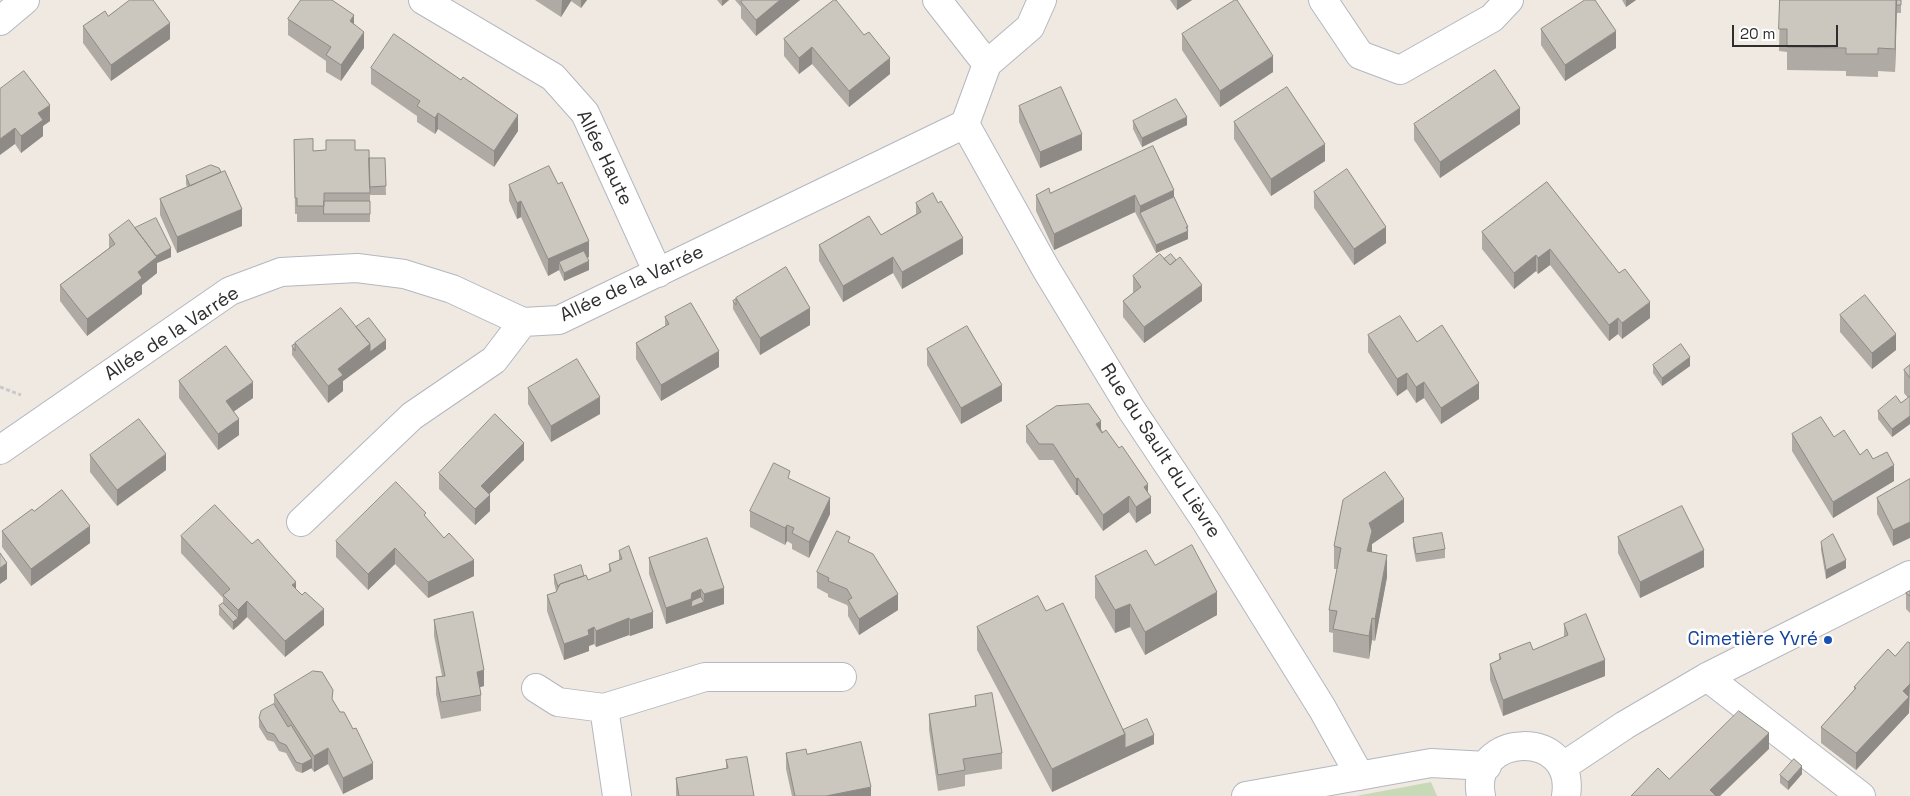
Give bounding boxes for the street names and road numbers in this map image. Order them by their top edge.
street label: Allée Haute [571,107,637,209]
street label: Allée de la Varrée [557,241,707,327]
street label: Allée de la Varrée [100,282,244,386]
street label: Rue du Sault du Lièvre [1095,359,1225,543]

